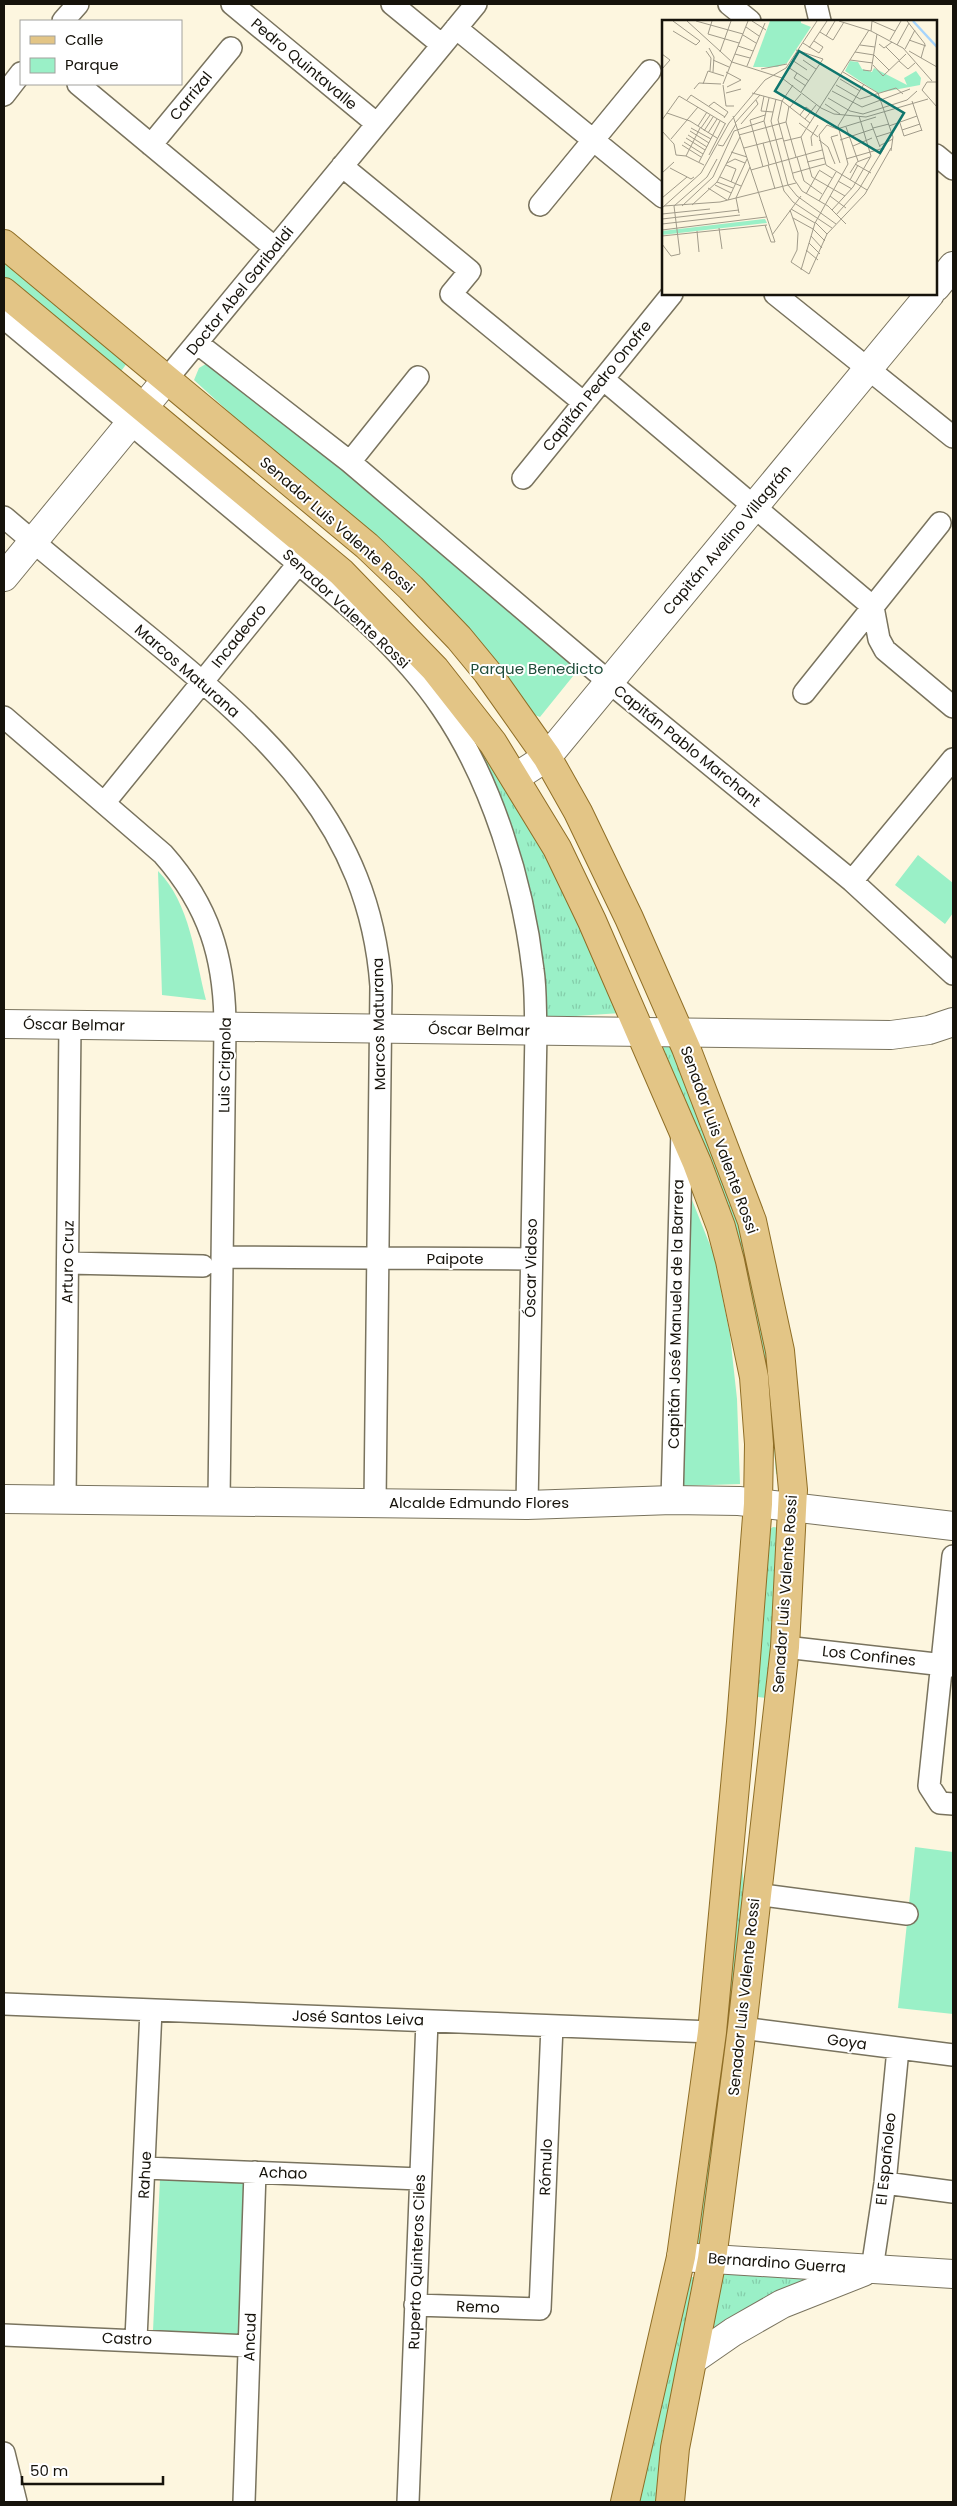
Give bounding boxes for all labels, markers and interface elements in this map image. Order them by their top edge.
street label: Pedro Quintavalle [247,13,362,114]
legend [20,20,182,85]
inset map [662,20,937,295]
text: Calle [65,29,103,50]
text: Parque [65,54,118,75]
street label: Carrizal [164,67,217,125]
street label: Doctor Abel Garibaldi [181,222,298,360]
street label: Capitán Pedro Onofre [537,316,656,456]
street label: Senador Luis Valente Rossi [256,452,419,598]
street label: Capitán Avelino Villagrán [658,460,796,619]
street label: Senador Valente Rossi [278,544,415,673]
street label: Incadeoro [206,599,271,672]
street label: Marcos Maturana [130,619,244,722]
park label: Parque Benedicto [471,658,603,679]
street label: Capitán Pablo Marchant [609,680,765,812]
street label: Marcos Maturana [367,957,390,1091]
street label: Óscar Belmar [23,1013,126,1036]
street label: Luis Crignola [213,1017,236,1113]
street label: Óscar Belmar [428,1018,531,1041]
street label: Senador Luis Valente Rossi [676,1043,763,1237]
street label: Capitán José Manuela de la Barrera [663,1179,688,1449]
street label: Óscar Vidoso [519,1218,542,1318]
street label: Arturo Cruz [56,1220,79,1304]
street label: Paipote [426,1248,484,1269]
street label: Alcalde Edmundo Flores [389,1492,569,1513]
street label: Senador Luis Valente Rossi [767,1494,802,1694]
street label: Los Confines [821,1640,917,1671]
street label: Senador Luis Valente Rossi [723,1897,764,2097]
street label: José Santos Leiva [292,2005,424,2030]
street label: Goya [826,2028,868,2055]
street label: El Españoleo [870,2112,901,2206]
street label: Rómulo [534,2138,557,2196]
street label: Rahue [133,2151,156,2199]
street label: Achao [258,2161,308,2184]
street label: Ruperto Quinteros Ciles [403,2174,430,2350]
street label: Bernardino Guerra [707,2247,847,2278]
street label: Remo [456,2295,500,2318]
street label: Ancud [238,2312,261,2362]
street label: Castro [102,2327,152,2350]
scale bar [22,2454,164,2486]
text: 50 m [30,2460,68,2481]

